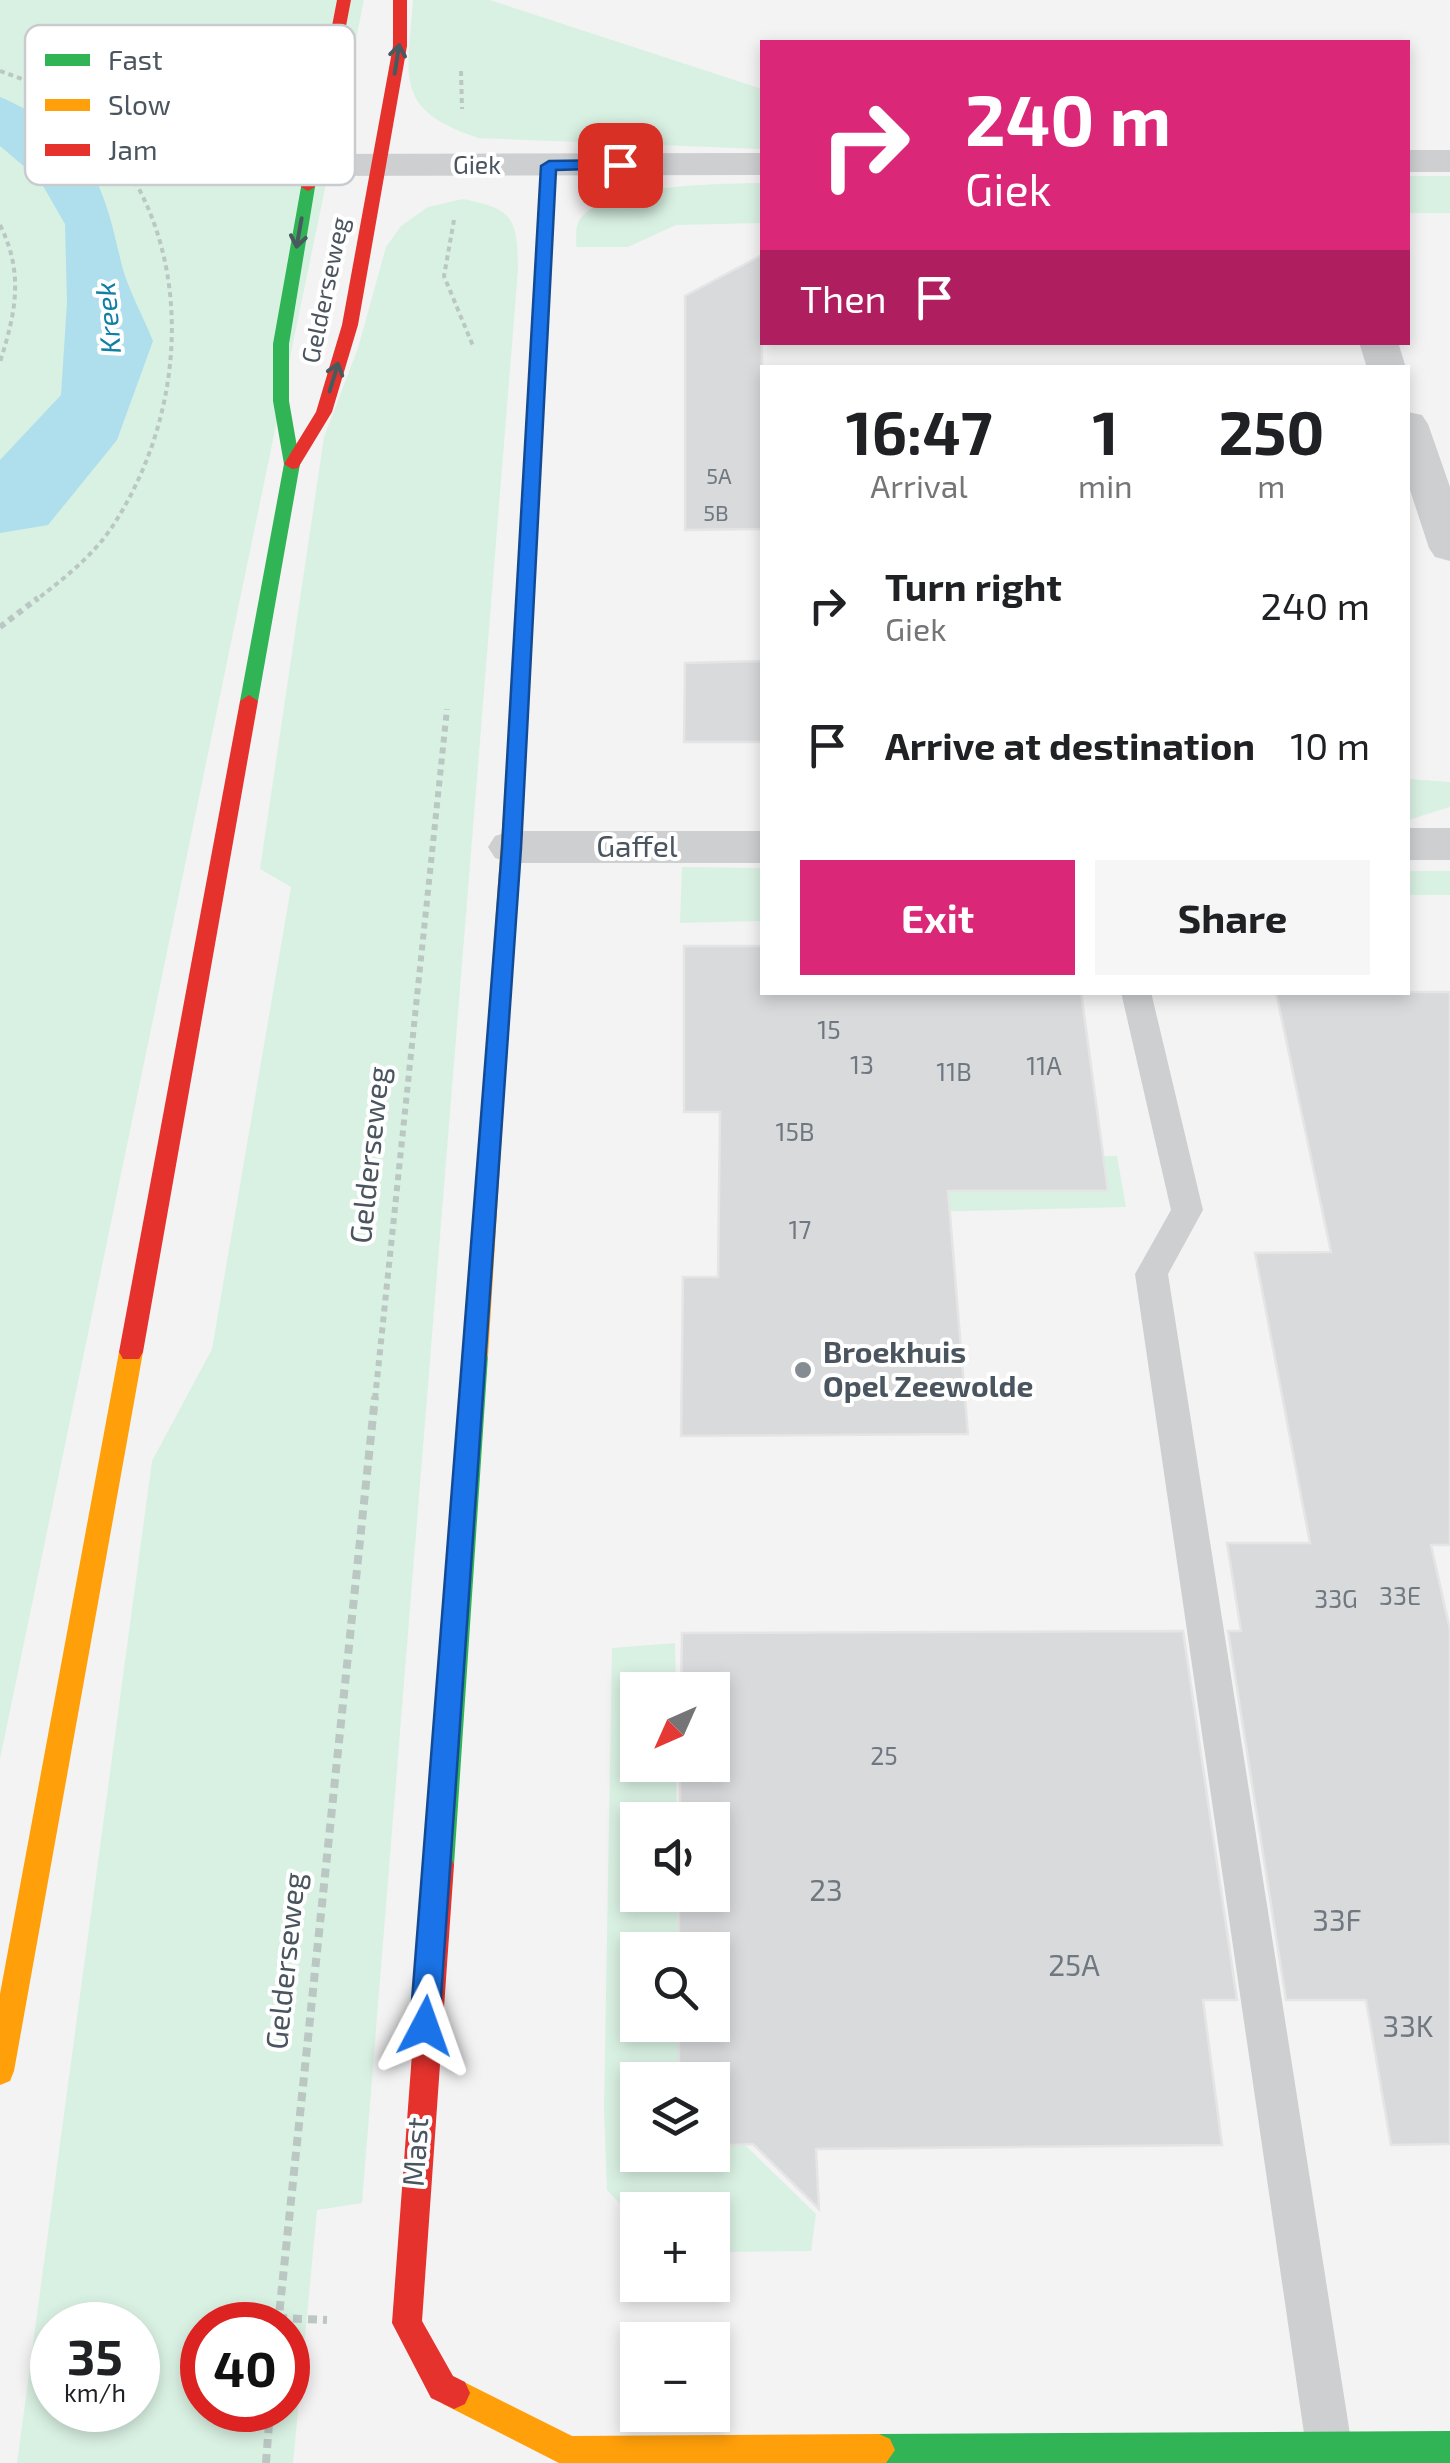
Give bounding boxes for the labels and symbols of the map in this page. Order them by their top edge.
legend [25,25,355,185]
text: Fast [108,42,163,76]
one-way arrow [389,43,407,75]
text: Slow [108,87,171,121]
pin [578,123,663,208]
text: Jam [108,132,157,166]
street label: Giek [453,149,501,179]
street label: Gelderseweg [294,214,354,365]
one-way arrow [289,216,308,249]
water label: Kreek [87,281,127,356]
one-way arrow [326,362,344,393]
house number: 5A [706,462,732,488]
house number: 5B [703,499,729,525]
street label: Gaffel [596,827,678,863]
house number: 15 [817,1014,841,1044]
house number: 13 [850,1049,874,1079]
house number: 11A [1026,1050,1062,1080]
house number: 11B [936,1056,972,1086]
street label: Gelderseweg [341,1064,395,1245]
house number: 15B [776,1116,814,1146]
house number: 17 [789,1214,812,1244]
place label: Broekhuis Opel Zeewolde [823,1333,1033,1403]
marker: Broekhuis Opel Zeewolde [792,1359,814,1381]
house number: 33E [1379,1580,1421,1610]
house number: 33G [1314,1583,1358,1613]
north arrow [620,1672,730,1782]
house number: 25 [870,1740,898,1770]
street label: Gelderseweg [257,1870,311,2051]
house number: 23 [809,1871,843,1907]
house number: 33F [1312,1901,1362,1937]
house number: 25A [1048,1946,1100,1982]
position arrow [373,1974,477,2078]
house number: 33K [1382,2007,1434,2043]
street label: Mast [394,2116,434,2188]
speed limit sign: 40 [180,2302,310,2432]

